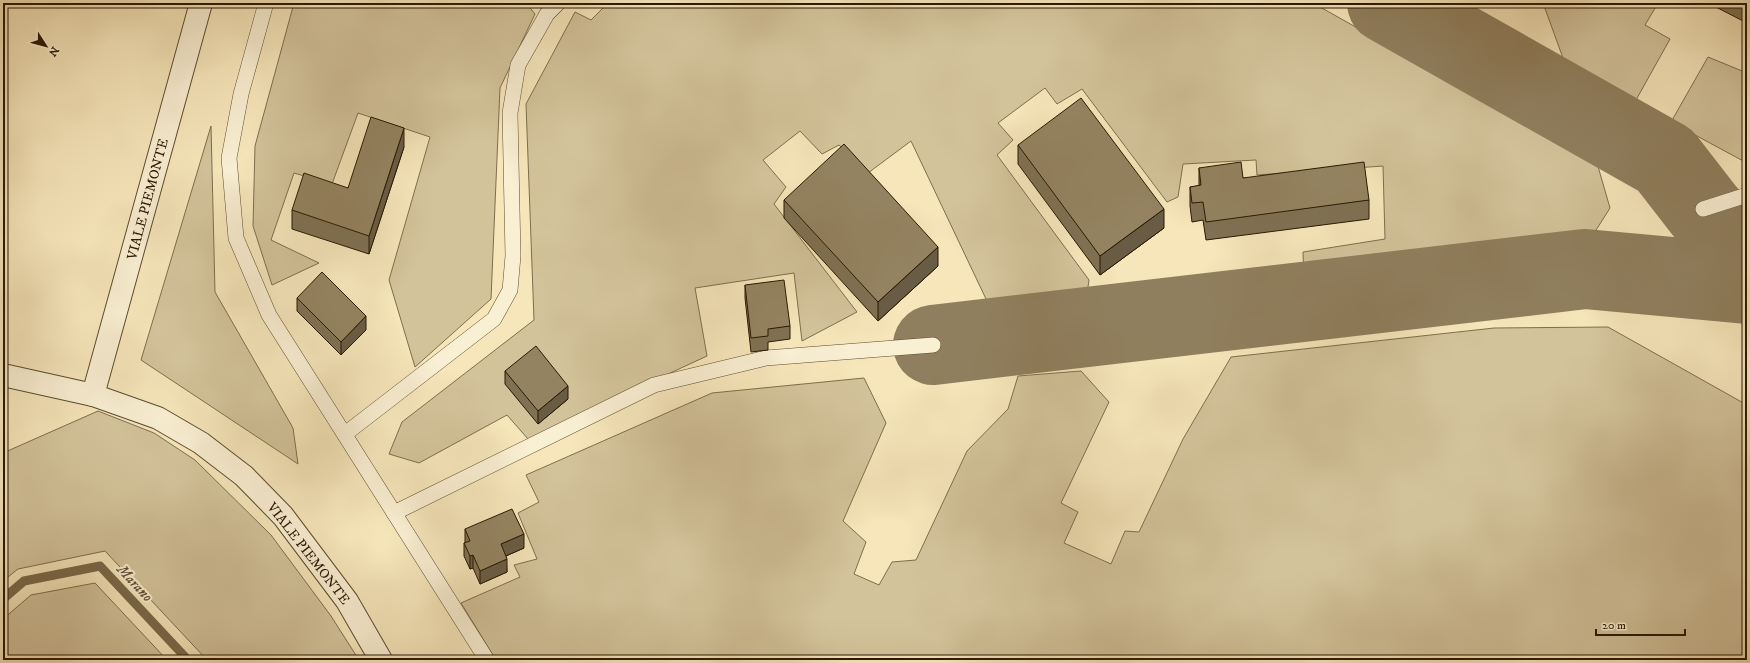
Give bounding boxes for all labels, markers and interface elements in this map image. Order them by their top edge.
north arrow [26,26,66,66]
text: N [45,44,62,59]
street label: VIALE PIEMONTE [123,137,173,263]
street label: VIALE PIEMONTE [262,498,354,608]
water label: Marano [112,560,157,606]
scale bar [1596,611,1685,637]
text: 20 m [1602,618,1626,633]

